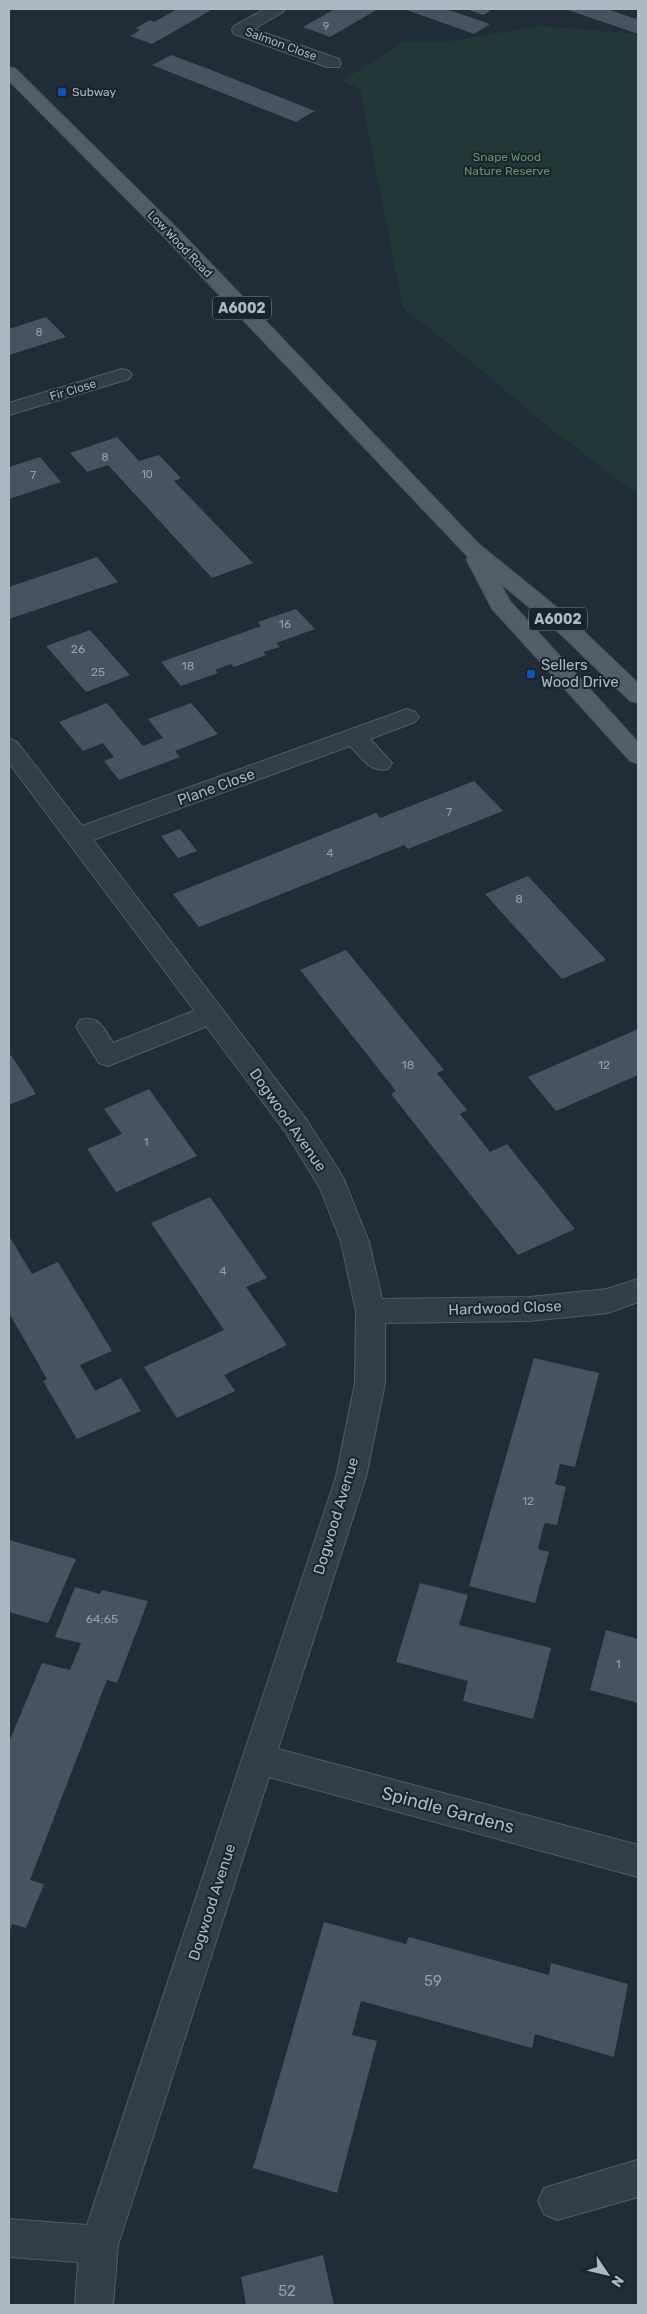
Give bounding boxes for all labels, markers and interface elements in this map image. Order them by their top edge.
house number: 9 [323,20,329,33]
street label: Salmon Close [243,25,319,64]
place label: Subway [72,85,117,99]
marker: Subway [56,86,68,98]
park label: Snape Wood Nature Reserve [464,150,550,178]
street label: Low Wood Road [145,208,215,280]
road number: A6002 [213,296,271,320]
house number: 8 [36,326,43,339]
street label: Fir Close [48,376,98,404]
house number: 8 [102,451,109,464]
house number: 10 [141,468,153,481]
house number: 7 [30,469,36,482]
road number: A6002 [529,608,587,630]
house number: 16 [279,617,291,631]
house number: 26 [71,642,85,656]
place label: Sellers Wood Drive [541,656,619,691]
house number: 18 [182,659,194,673]
house number: 25 [91,665,105,679]
marker: Sellers Wood Drive [525,668,537,680]
street label: Plane Close [175,765,257,809]
house number: 7 [446,805,452,819]
house number: 4 [326,846,334,860]
house number: 8 [515,892,523,906]
house number: 18 [402,1058,414,1072]
house number: 12 [598,1058,610,1072]
street label: Dogwood Avenue [246,1065,330,1175]
house number: 1 [143,1135,149,1149]
house number: 4 [219,1264,227,1278]
street label: Hardwood Close [448,1297,562,1319]
street label: Dogwood Avenue [310,1455,362,1577]
house number: 12 [522,1494,534,1508]
house number: 64;65 [86,1612,118,1626]
house number: 1 [615,1657,621,1671]
street label: Spindle Gardens [379,1782,517,1838]
street label: Dogwood Avenue [185,1841,239,1963]
house number: 59 [424,1972,442,1990]
north arrow [582,2249,632,2299]
text: N [607,2272,627,2290]
house number: 52 [278,2282,296,2300]

